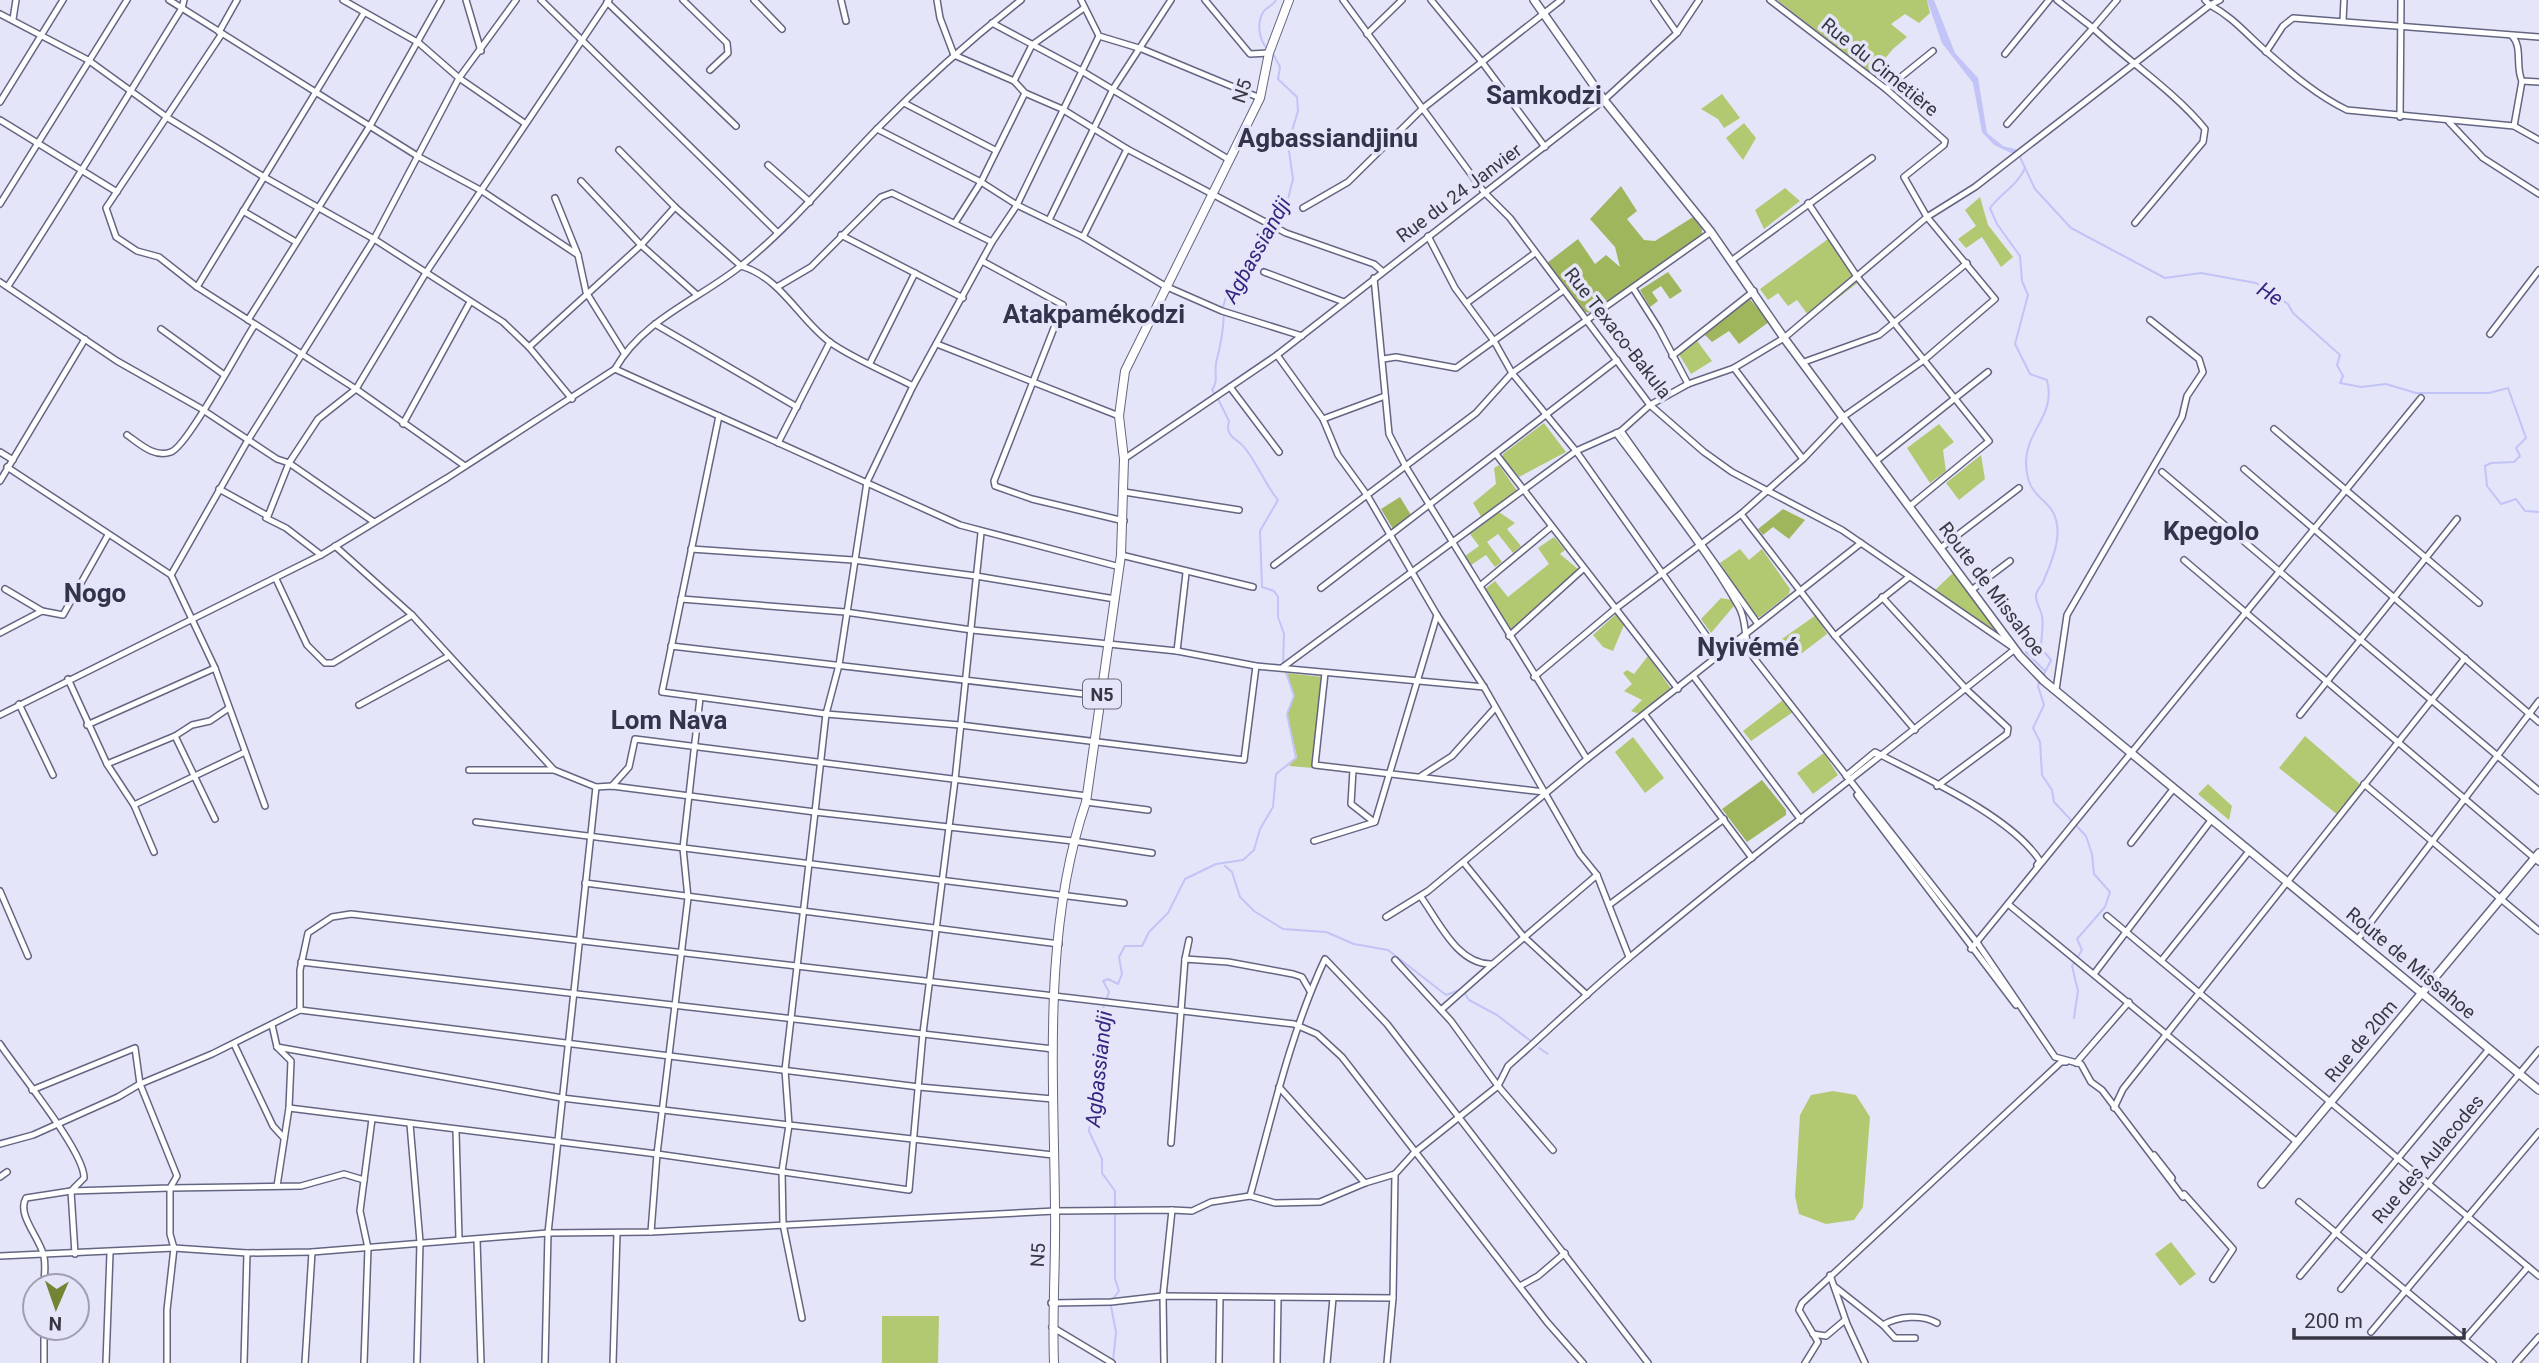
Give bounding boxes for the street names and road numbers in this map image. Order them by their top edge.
street label: Rue du Cimetière [1817,13,1943,121]
street label: N5 [1227,76,1257,106]
street label: Rue du 24 Janvier [1392,138,1527,247]
street label: Rue Texaco-Bakula [1560,263,1676,403]
street label: Route de Missahoe [1934,517,2050,661]
road number: N5 [1083,680,1121,708]
street label: Route de Missahoe [2342,902,2480,1024]
street label: Rue de 20m [2320,995,2402,1087]
street label: Rue des Aulacodes [2367,1090,2489,1228]
street label: N5 [1026,1242,1050,1268]

